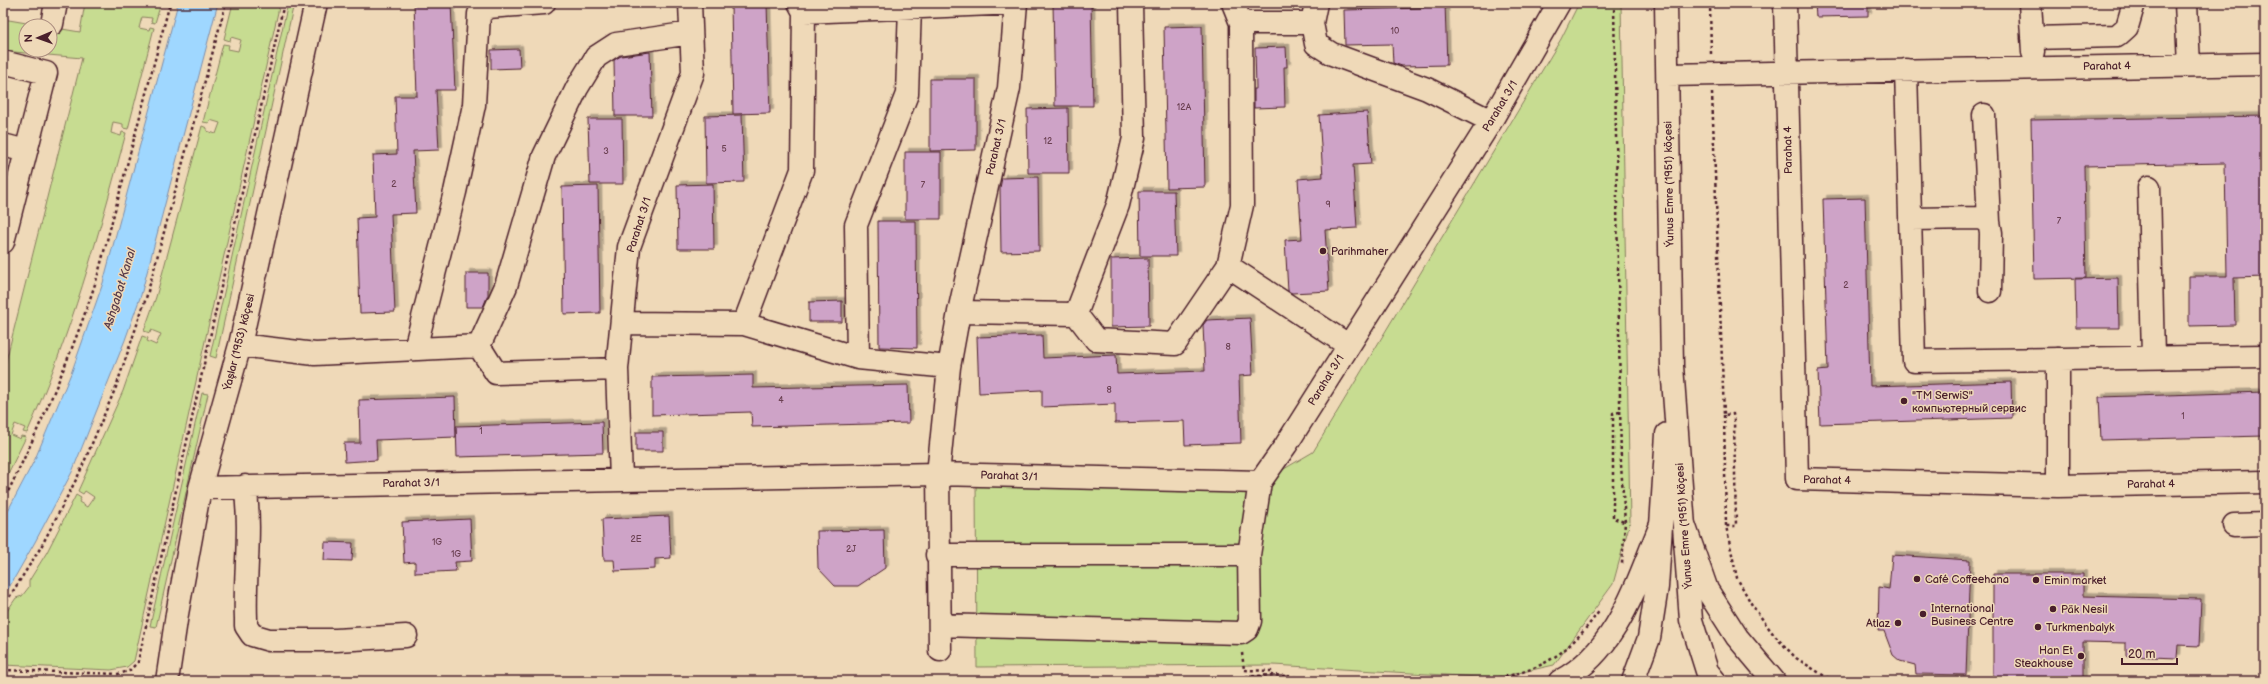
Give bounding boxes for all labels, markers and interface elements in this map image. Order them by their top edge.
north arrow [18,18,58,58]
house number: 10 [1391,26,1399,37]
text: N [22,34,35,43]
street label: Parahat 4 [2083,59,2131,73]
street label: Parahat 3/1 [1480,78,1520,134]
house number: 12A [1177,102,1192,113]
street label: Parahat 3/1 [983,118,1009,176]
street label: Ýunus Emre (1951) köçesi [1660,121,1677,248]
street label: Parahat 4 [1781,126,1795,174]
house number: 12 [1044,136,1053,147]
house number: 5 [721,144,727,155]
house number: 3 [603,146,609,157]
house number: 2 [391,179,397,190]
house number: 7 [921,180,926,191]
street label: Parahat 3/1 [624,196,654,254]
house number: 9 [1325,199,1331,210]
house number: 7 [2057,216,2062,227]
water label: Ashgabat Kanal [100,245,140,332]
place label: Parihmaher [1331,245,1389,258]
marker: Parihmaher [1318,246,1328,256]
house number: 2 [1843,280,1849,291]
street label: Ýaşlar (1953) köçesi [219,292,257,393]
house number: 8 [1225,342,1231,353]
street label: Parahat 3/1 [1305,352,1347,408]
house number: 8 [1106,385,1112,396]
place label: "TM SerwiS" компьютерный сервис [1912,389,2027,415]
house number: 4 [778,395,784,406]
marker: "TM SerwiS" компьютерный сервис [1899,396,1909,406]
house number: 1 [2181,411,2185,422]
house number: 1 [479,426,483,437]
street label: Ýunus Emre (1951) köçesi [1672,463,1695,590]
street label: Parahat 3/1 [980,469,1038,483]
street label: Parahat 4 [1803,473,1851,487]
street label: Parahat 3/1 [382,476,440,490]
street label: Parahat 4 [2127,477,2175,491]
house number: 2E [630,534,642,545]
house number: 1G [432,537,442,548]
house number: 2J [846,544,856,555]
house number: 1G [451,549,461,560]
place label: Café Coffeehana [1925,573,2009,586]
marker: Café Coffeehana [1912,574,1922,584]
place label: Emin market [2044,574,2107,587]
marker: Emin market [2031,575,2041,585]
place label: International Business Centre [1931,602,2014,628]
place label: Päk Nesil [2061,603,2107,616]
marker: Päk Nesil [2048,604,2058,614]
marker: International Business Centre [1918,609,1928,619]
place label: Atlaz [1866,617,1891,630]
marker: Atlaz [1893,618,1903,628]
place label: Turkmenbalyk [2046,621,2115,634]
marker: Turkmenbalyk [2033,622,2043,632]
scale bar [2122,640,2177,666]
place label: Han Et Steakhouse [2015,644,2074,670]
text: 20 m [2128,647,2155,662]
marker: Han Et Steakhouse [2076,651,2086,661]

